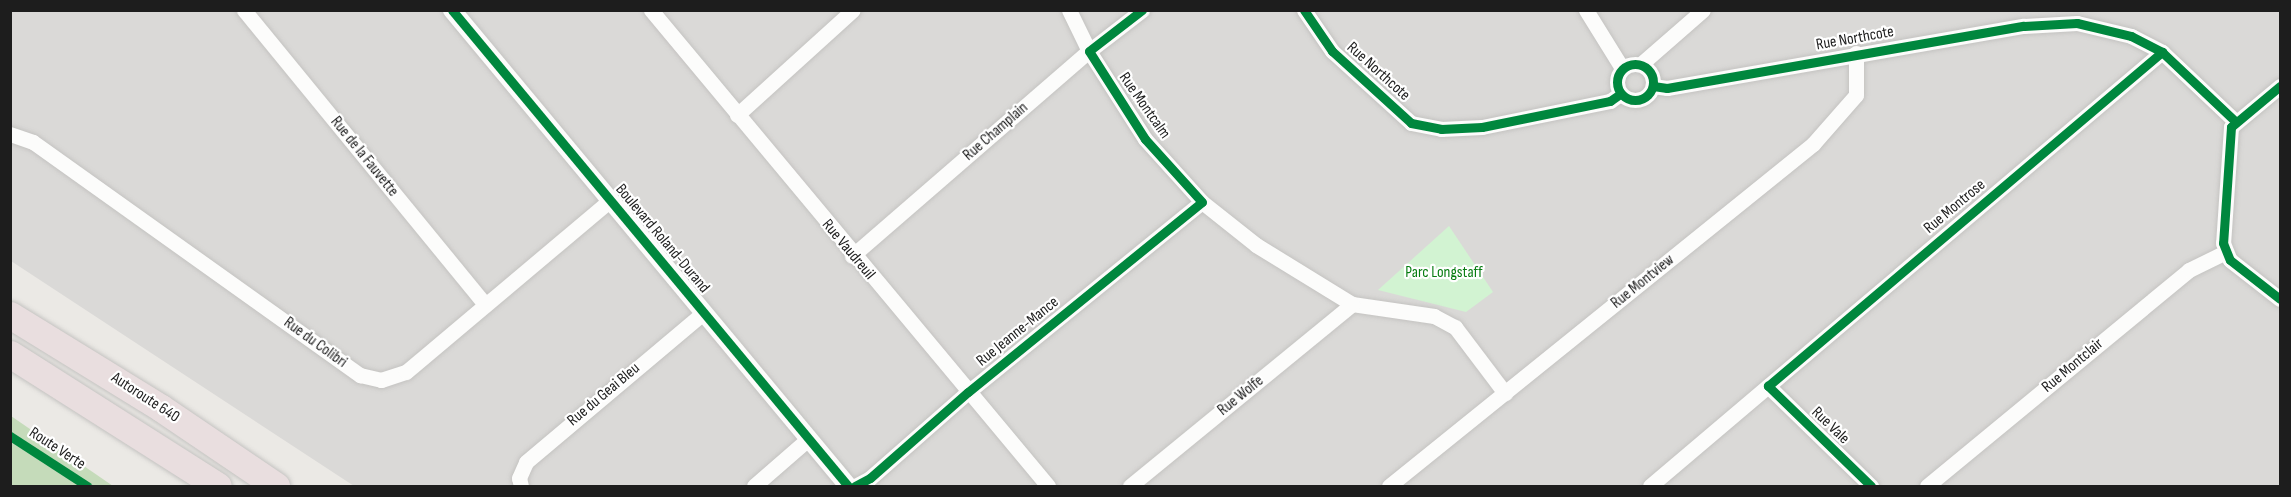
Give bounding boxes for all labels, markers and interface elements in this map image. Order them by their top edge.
street label: Rue Northcote [1815,23,1895,55]
street label: Rue Northcote [1342,39,1414,105]
street label: Rue Montcalm [1114,69,1174,143]
street label: Rue Champlain [960,99,1032,165]
street label: Rue de la Fauvette [326,113,402,201]
street label: Rue Montrose [1920,176,1990,238]
street label: Boulevard Roland-Durand [611,181,713,297]
street label: Rue Vaudreuil [817,216,879,284]
street label: Rue Montview [1608,251,1678,313]
park label: Parc Longstaff [1405,263,1483,283]
street label: Rue Jeanne-Mance [973,293,1063,371]
street label: Rue du Colibri [280,314,350,372]
street label: Rue Montclair [2038,335,2108,397]
street label: Rue du Geai Bleu [564,359,644,431]
street label: Autoroute 640 [107,369,183,427]
street label: Rue Wolfe [1214,372,1268,420]
street label: Rue Vale [1807,403,1853,449]
street label: Route Verte [25,424,89,474]

